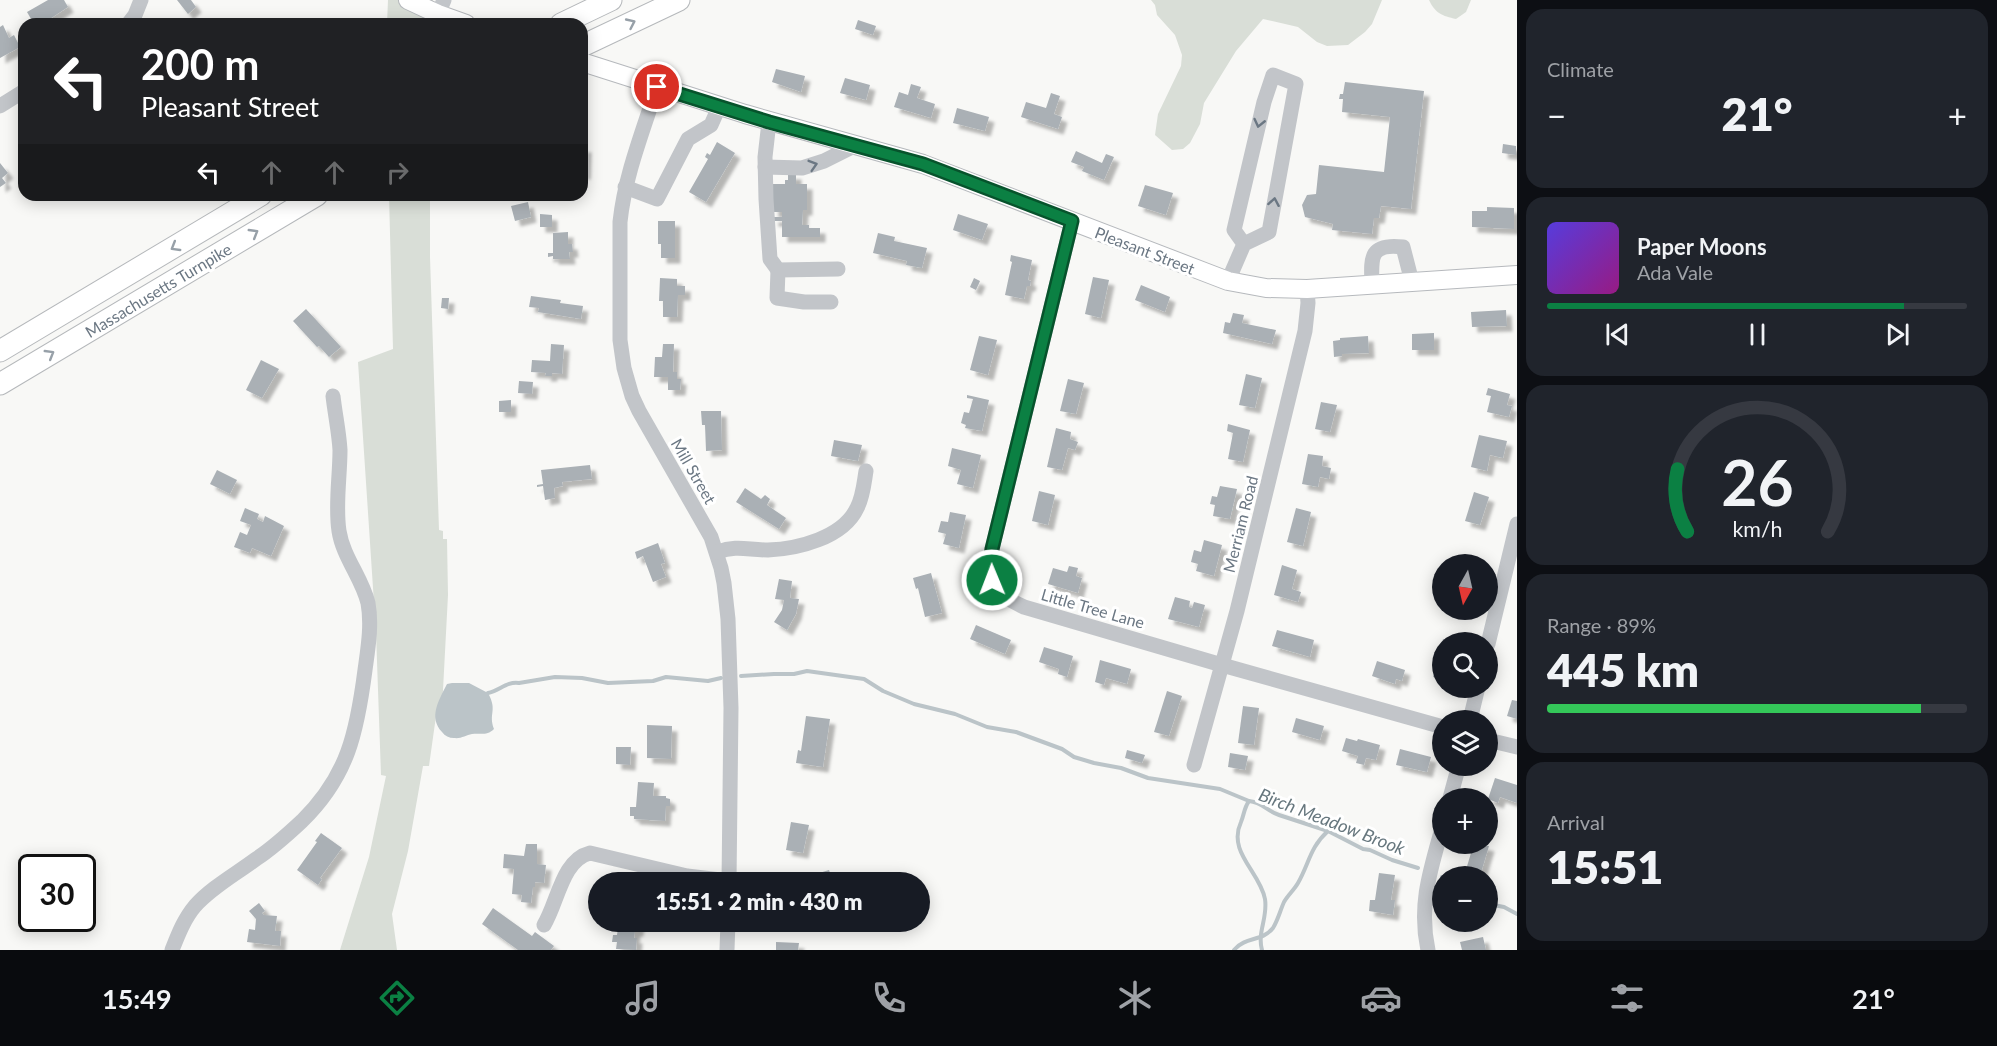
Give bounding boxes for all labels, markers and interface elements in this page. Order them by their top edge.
one-way arrow [624,18,635,30]
text: 200 m [141,39,259,89]
icon: left [42,42,120,120]
text: Climate [1547,57,1614,81]
pin [631,61,682,112]
icon: arrive [640,70,673,103]
text: 21° [1722,87,1792,141]
text: Pleasant Street [141,90,319,123]
text: − [1547,95,1566,135]
text: + [1948,95,1967,135]
one-way arrow [1253,118,1266,128]
icon: left [192,156,225,189]
icon: ahead [255,156,288,189]
icon: ahead [318,156,351,189]
icon: right [381,156,414,189]
one-way arrow [807,160,818,172]
one-way arrow [1267,197,1280,207]
street label: Pleasant Street [1092,222,1198,278]
one-way arrow [248,228,258,240]
text: Paper Moons [1637,233,1767,260]
street label: Massachusetts Turnpike [82,239,234,341]
one-way arrow [171,239,181,251]
text: Ada Vale [1637,260,1713,284]
icon: previous [1601,318,1634,351]
icon: pause [1741,318,1774,351]
icon: next [1881,318,1914,351]
one-way arrow [44,350,54,362]
street label: Mill Street [668,435,720,507]
text: 26 [1721,444,1793,519]
street label: Merriam Road [1219,474,1261,574]
text: km/h [1732,516,1782,542]
position arrow [960,548,1024,612]
north arrow [1432,554,1498,620]
map controls [1432,554,1498,932]
street label: Little Tree Lane [1039,584,1147,632]
text: Range · 89% [1547,613,1656,637]
button: search [1432,632,1498,698]
text: 445 km [1547,643,1699,697]
button: layers [1432,710,1498,776]
water label: Birch Meadow Brook [1256,783,1409,859]
button: + [1432,788,1498,854]
text: Arrival [1547,810,1605,834]
text: 15:51 [1547,840,1663,894]
speed limit sign: 30 [18,854,96,932]
button: − [1432,866,1498,932]
text: 15:51 · 2 min · 430 m [656,888,862,915]
icon: directions [376,977,418,1019]
icon: music [622,977,664,1019]
icon: phone [868,977,910,1019]
icon: climate [1114,977,1156,1019]
icon: car [1360,977,1402,1019]
icon: filters [1606,977,1648,1019]
text: 15:49 [102,982,172,1015]
text: 21° [1852,982,1895,1015]

